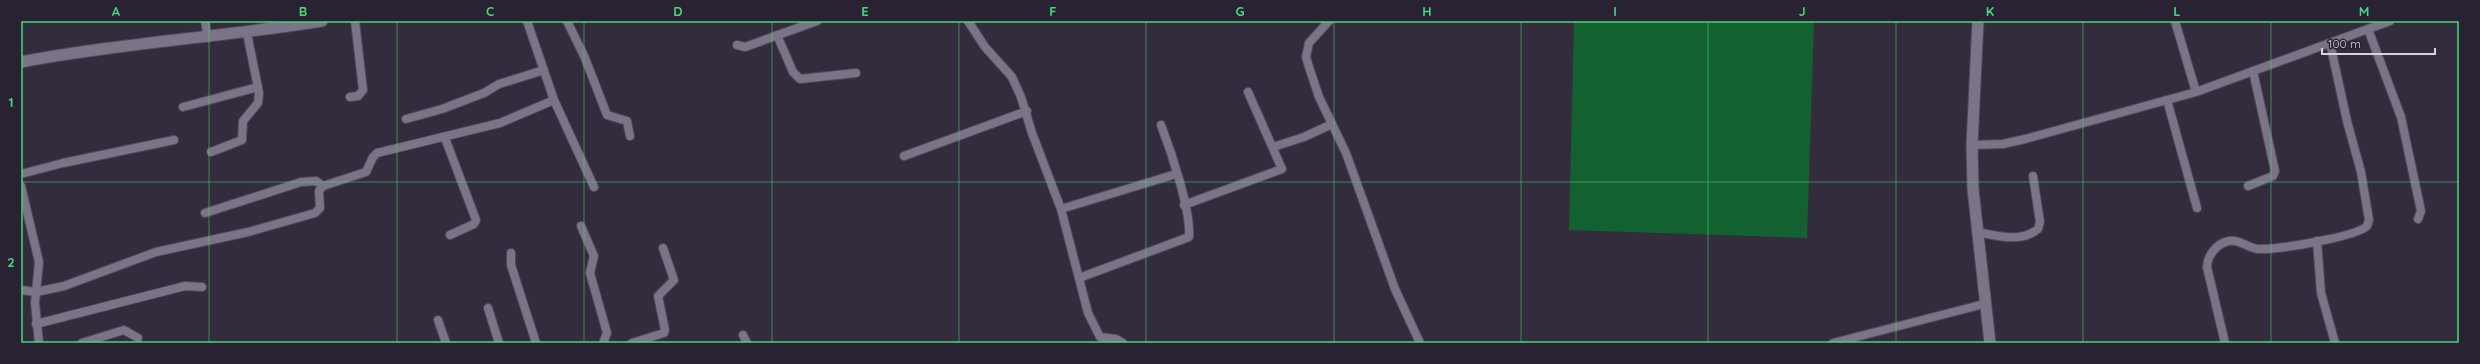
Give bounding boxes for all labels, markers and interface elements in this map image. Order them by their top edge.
text: A [112,3,121,19]
text: B [299,3,307,19]
text: C [486,3,494,19]
text: D [673,3,683,19]
text: E [861,3,869,19]
text: F [1049,3,1057,19]
text: G [1235,3,1245,19]
text: H [1422,3,1432,19]
text: I [1613,3,1617,19]
text: J [1798,3,1806,19]
text: K [1986,3,1995,19]
text: L [2173,3,2181,19]
text: M [2359,3,2369,19]
scale bar [2322,30,2435,56]
text: 100 m [2328,36,2361,51]
text: 1 [8,94,14,110]
text: 2 [7,254,15,270]

